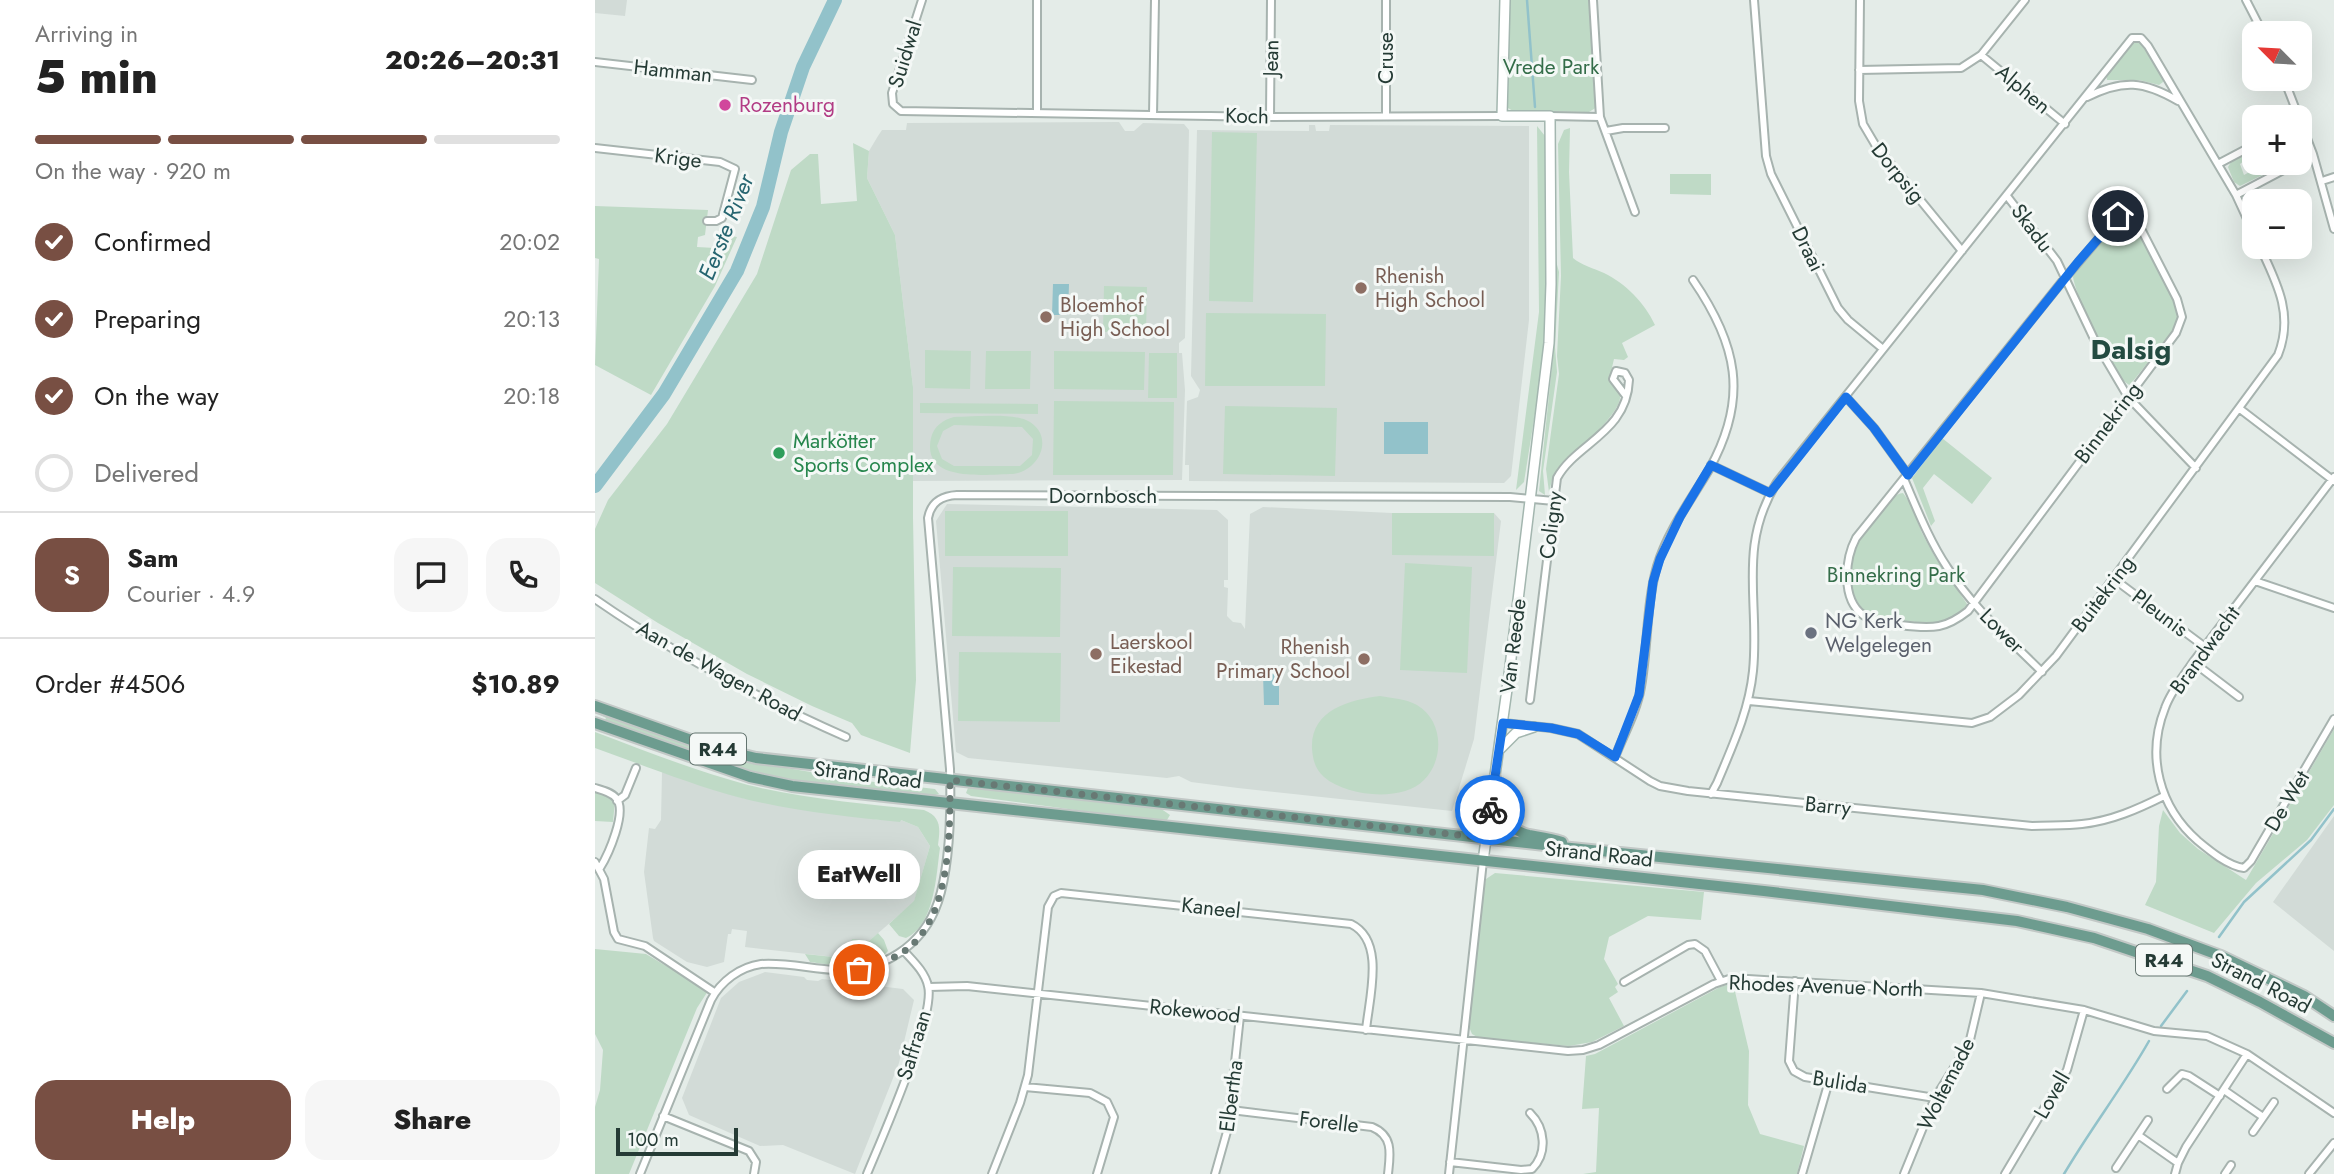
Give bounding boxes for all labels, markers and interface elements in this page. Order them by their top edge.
text: Arriving in [35,17,138,51]
street label: Suidwal [881,17,929,91]
north arrow [2242,21,2312,91]
map controls [2242,21,2312,259]
street label: Cruse [1371,32,1401,84]
street label: Jean [1256,39,1286,80]
text: 20:26–20:31 [385,41,560,79]
text: 5 min [35,44,158,110]
street label: Hamman [632,52,714,90]
park label: Vrede Park [1503,52,1600,82]
street label: Alphen [1989,57,2057,121]
place label: Rozenburg [739,90,835,120]
marker: Rozenburg [717,97,733,113]
street label: Koch [1225,101,1269,131]
button: + [2242,105,2312,175]
street label: Dorpsig [1864,136,1932,210]
street label: Krige [653,140,703,176]
text: On the way · 920 m [35,154,231,188]
water label: Eerste River [689,168,763,285]
pin [2088,186,2148,246]
button: − [2242,189,2312,259]
street label: Skadu [2004,197,2060,259]
icon: home [2099,197,2137,235]
street label: Draai [1784,221,1832,277]
icon: check [35,223,73,261]
text: Confirmed [94,223,211,261]
text: 20:02 [499,225,560,259]
place label: Rhenish High School [1375,261,1485,315]
marker: Rhenish High School [1353,280,1369,296]
place label: Bloemhof High School [1060,290,1170,344]
icon: check [35,300,73,338]
text: Preparing [94,300,201,338]
text: 20:13 [503,302,560,336]
marker: Bloemhof High School [1038,309,1054,325]
district label: Dalsig [2091,329,2171,370]
street label: Binnekring [2067,376,2149,470]
icon: check [35,377,73,415]
text: On the way [94,377,219,415]
text: 20:18 [503,379,560,413]
place label: Markötter Sports Complex [793,426,933,480]
marker: Markötter Sports Complex [771,445,787,461]
text: Delivered [94,454,199,492]
street label: Doornbosch [1049,481,1157,511]
street label: Coligny [1532,489,1570,561]
button: chat [394,538,468,612]
button: phone [486,538,560,612]
text: Sam [127,539,179,577]
street label: Buitekring [2064,549,2142,639]
text: S [64,556,80,594]
park label: Binnekring Park [1827,560,1966,590]
text: Courier · 4.9 [127,577,255,611]
street label: Pleunis [2126,582,2194,644]
street label: Van Reede [1492,597,1534,695]
street label: Brandwacht [2163,600,2247,700]
street label: Lower [1973,602,2032,661]
place label: NG Kerk Welgelegen [1825,606,1932,660]
street label: Aan de Wagen Road [631,613,807,729]
marker: NG Kerk Welgelegen [1803,625,1819,641]
place label: Laerskool Eikestad [1110,627,1193,681]
place label: Rhenish Primary School [1216,632,1350,686]
marker: Laerskool Eikestad [1088,646,1104,662]
marker: Rhenish Primary School [1356,651,1372,667]
text: Order #4506 [35,665,186,703]
text: $10.89 [471,665,560,703]
road number: R44 [690,734,746,764]
street label: Strand Road [812,754,924,796]
street label: De Wet [2257,765,2317,837]
courier [1455,775,1525,845]
street label: Barry [1804,789,1853,823]
icon: bike [1471,791,1509,829]
street label: Strand Road [1544,833,1654,875]
callout: EatWell [798,851,920,900]
text: EatWell [817,857,901,891]
street label: Kaneel [1180,890,1242,926]
pin [829,940,889,1000]
road number: R44 [2136,944,2192,976]
street label: Strand Road [2206,945,2316,1021]
icon: bag [840,951,878,989]
street label: Rhodes Avenue North [1728,968,1924,1004]
street label: Rokewood [1148,991,1242,1031]
street label: Saffraan [889,1006,939,1084]
street label: Woltemade [1910,1032,1982,1136]
street label: Elbertha [1212,1058,1250,1134]
street label: Bulida [1810,1063,1870,1101]
street label: Lovell [2027,1066,2077,1124]
button: Help [35,1080,291,1160]
button: Share [305,1080,560,1160]
street label: Forelle [1298,1103,1361,1141]
scale bar [616,1125,739,1157]
text: 100 m [627,1126,679,1153]

